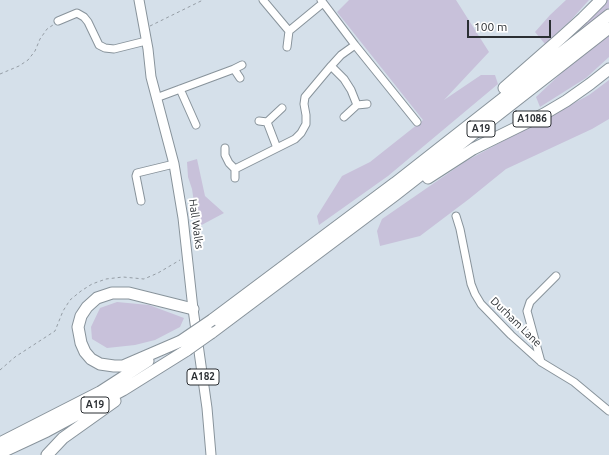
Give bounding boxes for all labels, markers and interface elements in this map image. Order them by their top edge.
scale bar [469,12,553,38]
text: 100 m [474,20,507,33]
road number: A1086 [513,111,551,127]
road number: A19 [467,121,495,137]
street label: Hall Walks [186,198,206,250]
street label: Durham Lane [488,294,544,350]
road number: A182 [187,369,219,385]
road number: A19 [81,397,109,413]

